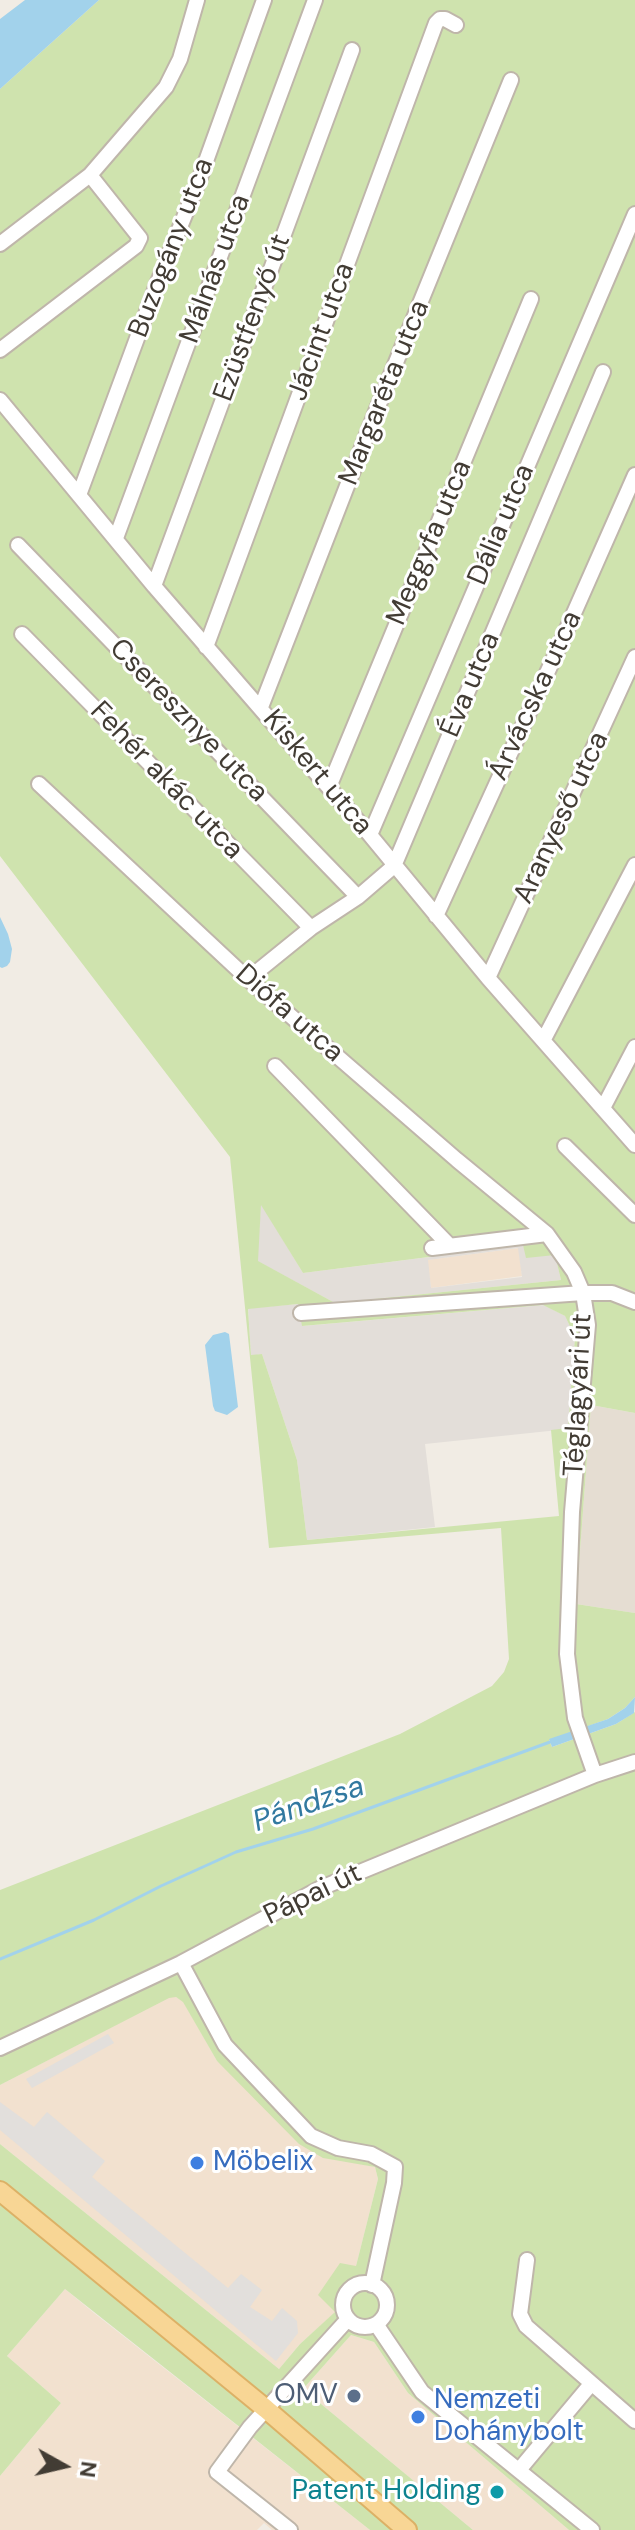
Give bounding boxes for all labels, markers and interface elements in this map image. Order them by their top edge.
street label: Buzogány utca [122,154,222,342]
street label: Málnás utca [174,190,258,348]
street label: Ezüstfenyő út [207,230,299,406]
street label: Jácint utca [282,258,362,406]
street label: Margaréta utca [333,296,437,490]
street label: Meggyfa utca [380,456,480,630]
street label: Dália utca [462,460,542,590]
street label: Árvácska utca [482,606,590,786]
street label: Éva utca [434,628,508,742]
street label: Cseresznye utca [102,632,274,810]
street label: Fehér akác utca [82,695,250,867]
street label: Kiskert utca [255,704,379,842]
street label: Aranyeső utca [507,727,617,909]
street label: Diófa utca [228,958,350,1070]
street label: Téglagyári út [558,1313,600,1477]
water label: Pándzsa [248,1769,370,1841]
street label: Pápai út [259,1857,367,1933]
place label: Möbelix [213,2146,313,2180]
marker: Möbelix [188,2154,206,2172]
place label: OMV [274,2379,338,2413]
place label: Nemzeti Dohánybolt [434,2384,584,2450]
marker: OMV [345,2387,363,2405]
marker: Nemzeti Dohánybolt [409,2408,427,2426]
north arrow [24,2426,104,2506]
text: N [73,2459,104,2479]
place label: Patent Holding [292,2475,481,2509]
marker: Patent Holding [488,2483,506,2501]

